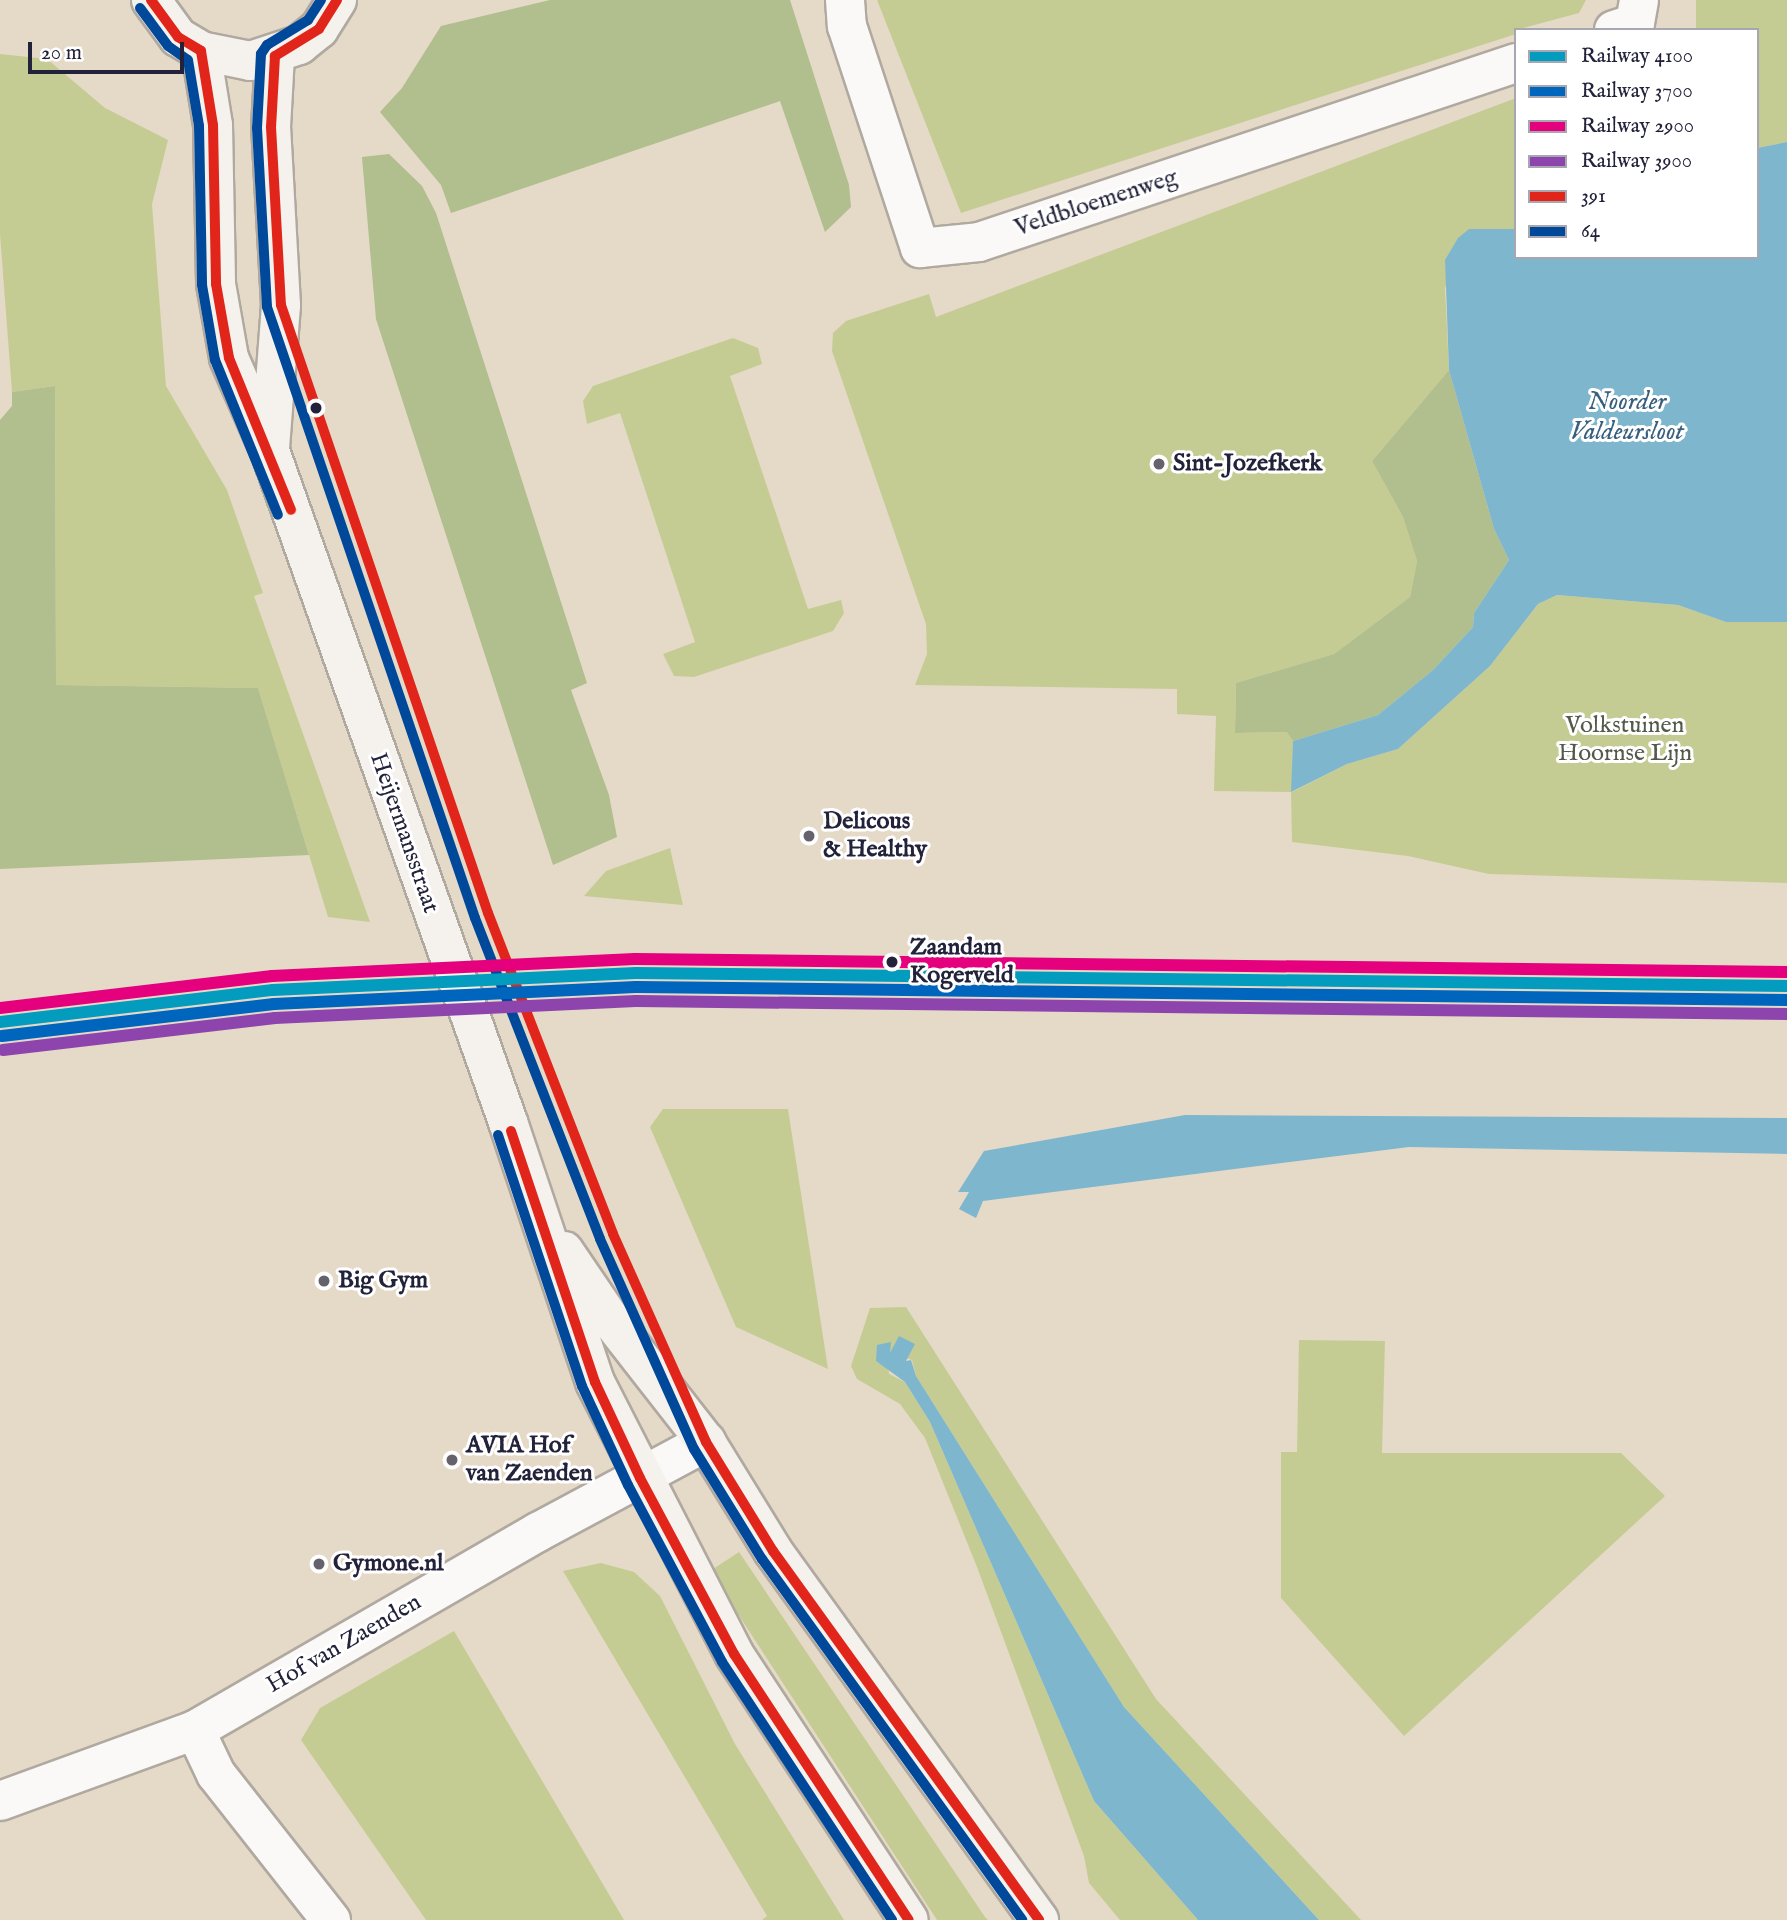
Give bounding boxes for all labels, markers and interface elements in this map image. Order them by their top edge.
scale bar [32,28,187,72]
legend [1514,28,1759,259]
text: 20 m [41,40,82,67]
text: Railway 4100 [1581,43,1693,70]
text: Railway 3700 [1581,78,1693,105]
text: Railway 2900 [1581,113,1694,140]
text: Railway 3900 [1581,148,1692,175]
street label: Veldbloemenweg [1011,163,1181,243]
text: 391 [1581,183,1606,210]
text: 64 [1581,218,1600,245]
water label: Noorder Valdeursloot [1570,386,1684,448]
unlabelled marker [309,401,323,415]
place label: Sint-Jozefkerk [1173,450,1322,478]
marker: Sint-Jozefkerk [1151,456,1167,472]
park label: Volkstuinen Hoornse Lijn [1558,712,1692,768]
street label: Heijermansstraat [363,749,445,917]
place label: Delicous & Healthy [823,808,927,864]
marker: Delicous & Healthy [801,828,817,844]
place label: Zaandam Kogerveld [910,934,1014,990]
marker: Zaandam Kogerveld [880,950,904,974]
place label: Big Gym [338,1267,428,1295]
marker: Big Gym [316,1273,332,1289]
place label: AVIA Hof van Zaenden [466,1432,593,1488]
marker: AVIA Hof van Zaenden [444,1452,460,1468]
place label: Gymone.nl [333,1550,443,1578]
marker: Gymone.nl [311,1556,327,1572]
street label: Hof van Zaenden [262,1588,426,1700]

